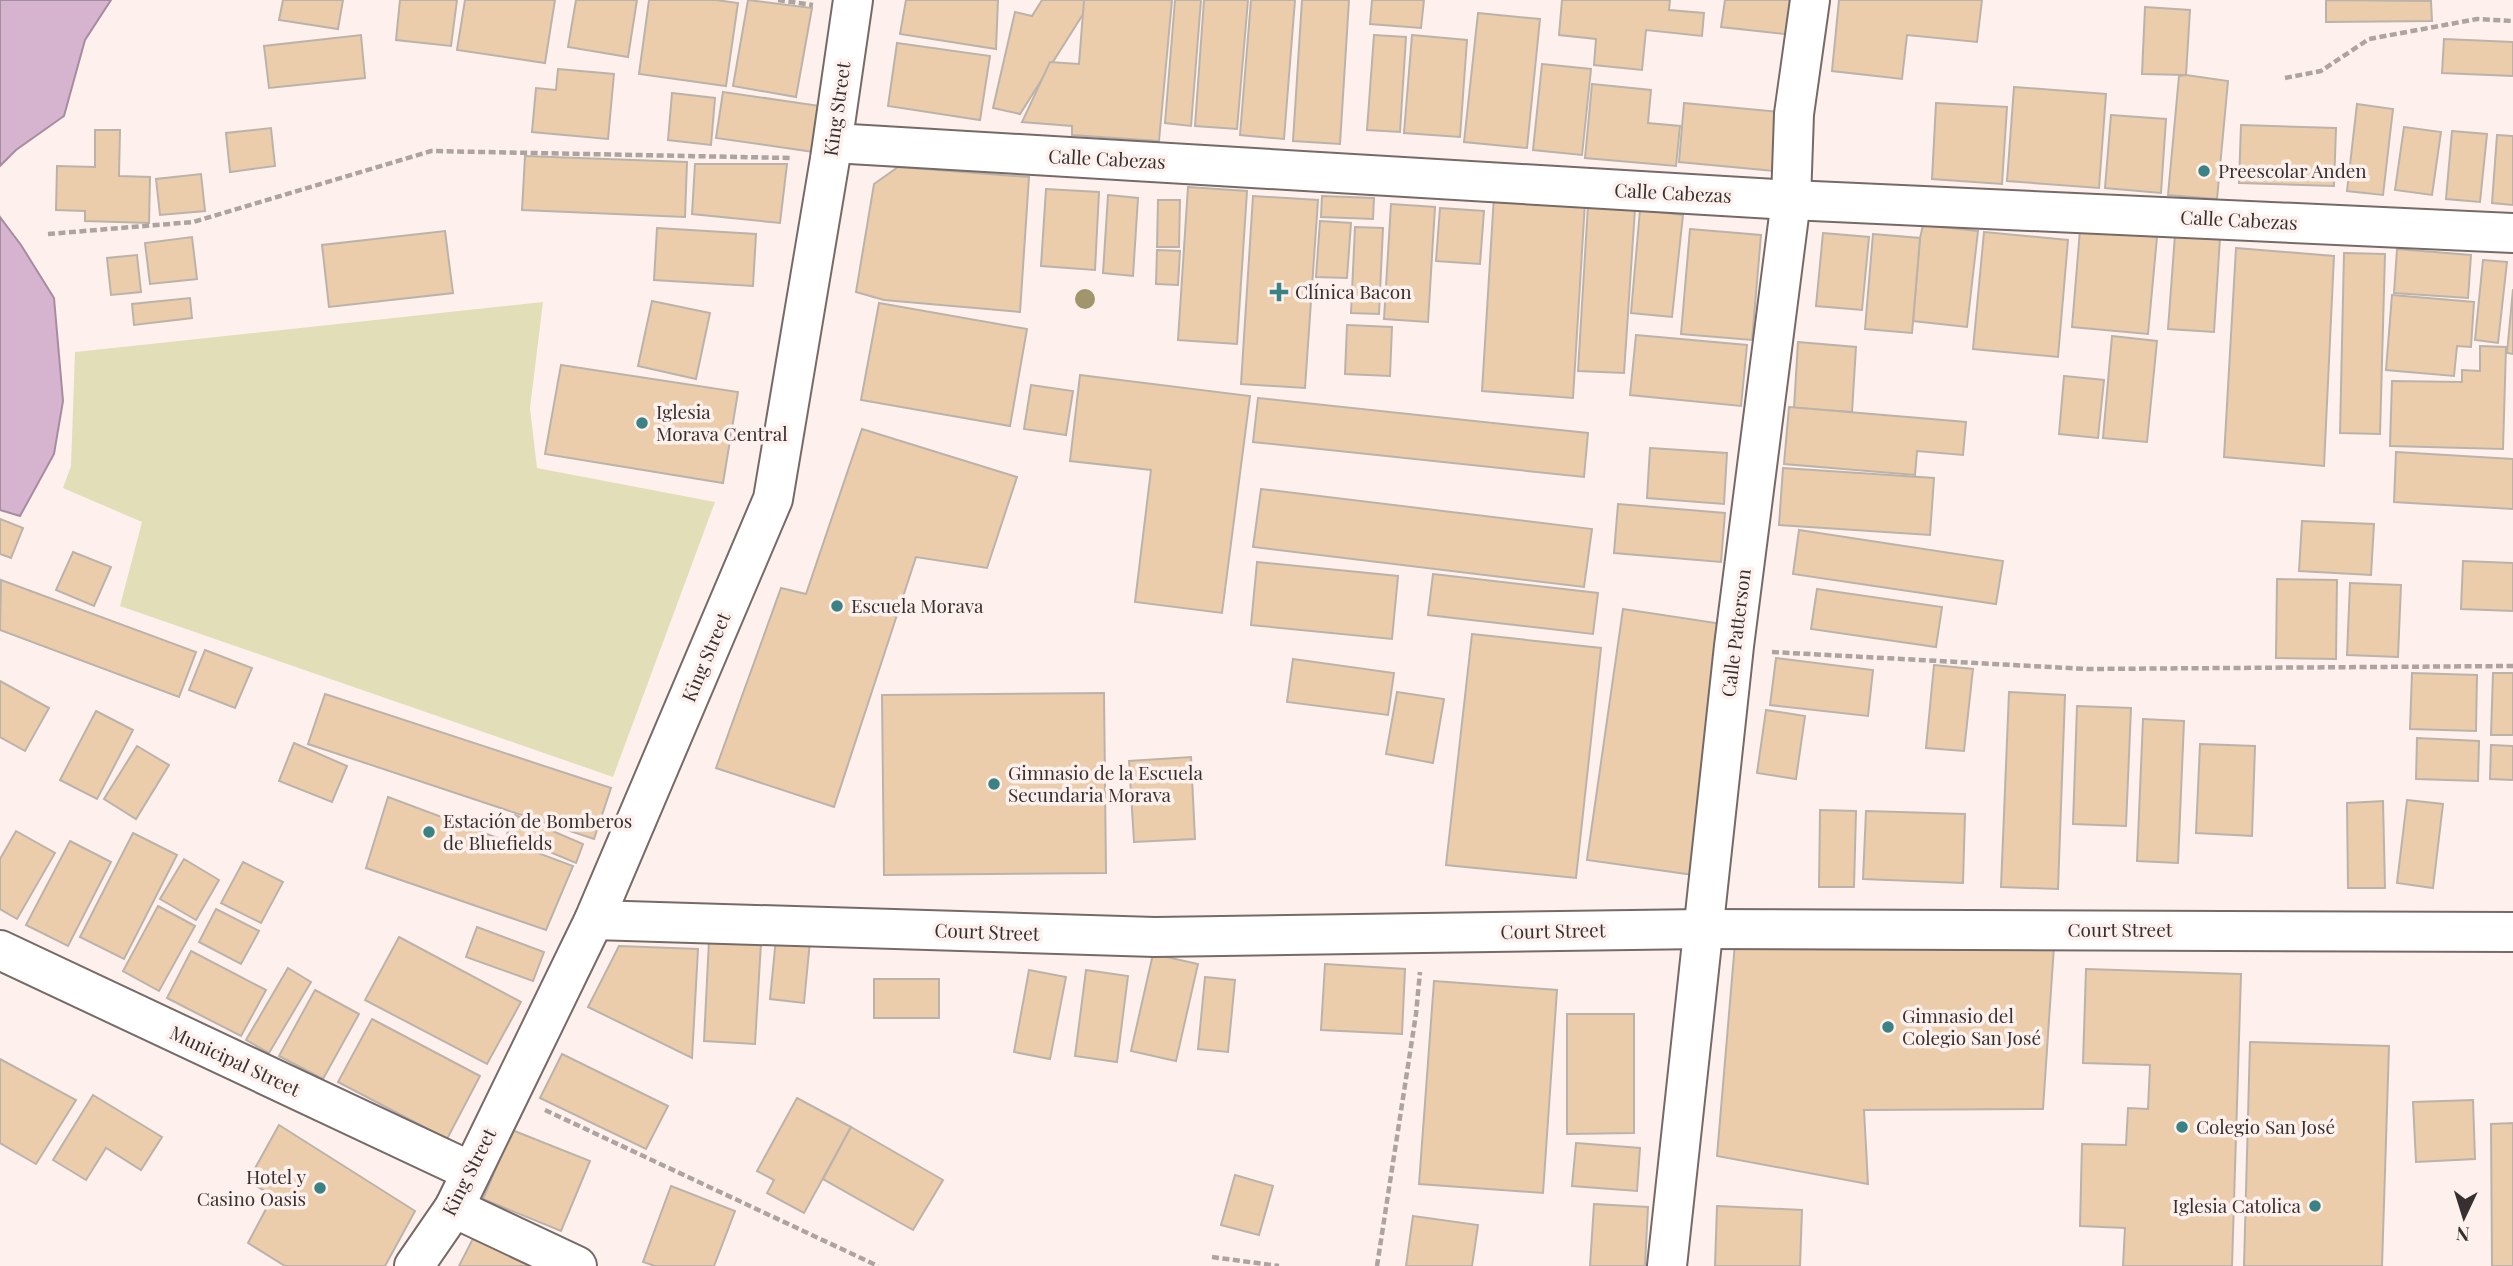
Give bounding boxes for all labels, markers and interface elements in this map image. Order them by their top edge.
street label: King Street [817,60,856,158]
street label: Calle Cabezas [1048,142,1166,174]
place label: Preescolar Anden [2218,157,2367,183]
marker: Preescolar Anden [2196,163,2212,179]
street label: Calle Cabezas [1614,176,1732,208]
street label: Calle Cabezas [2180,203,2298,235]
place label: Clínica Bacon [1295,278,1412,304]
marker: Clínica Bacon [1269,282,1289,302]
place label: Iglesia Morava Central [656,398,788,446]
marker: Iglesia Morava Central [634,415,650,431]
street label: Calle Patterson [1714,567,1756,698]
place label: Escuela Morava [851,592,984,618]
marker: Escuela Morava [829,598,845,614]
street label: King Street [675,608,736,705]
place label: Gimnasio de la Escuela Secundaria Morava [1008,759,1203,807]
marker: Gimnasio de la Escuela Secundaria Morava [986,776,1002,792]
place label: Estación de Bomberos de Bluefields [443,807,632,855]
marker: Estación de Bomberos de Bluefields [421,824,437,840]
street label: Court Street [934,916,1040,946]
street label: Court Street [1500,916,1606,944]
street label: Court Street [2067,916,2173,942]
place label: Gimnasio del Colegio San José [1902,1002,2041,1050]
street label: Municipal Street [166,1019,305,1102]
marker: Gimnasio del Colegio San José [1880,1019,1896,1035]
place label: Colegio San José [2196,1113,2335,1139]
marker: Colegio San José [2174,1119,2190,1135]
street label: King Street [435,1123,501,1220]
place label: Hotel y Casino Oasis [197,1163,306,1211]
marker: Hotel y Casino Oasis [312,1180,328,1196]
north arrow [2429,1182,2499,1252]
place label: Iglesia Catolica [2173,1192,2302,1218]
marker: Iglesia Catolica [2307,1198,2323,1214]
text: N [2455,1221,2470,1248]

